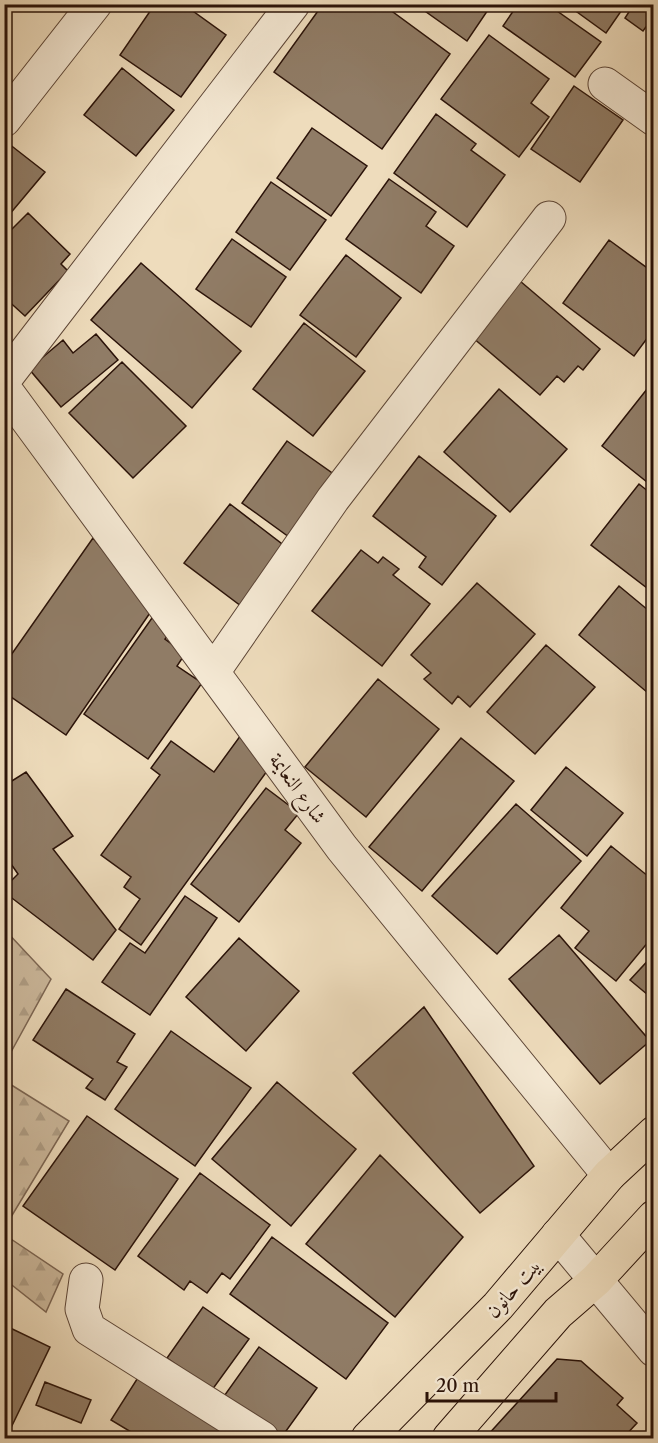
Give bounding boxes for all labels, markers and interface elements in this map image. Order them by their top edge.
street label: شارع النعايمة [260,748,332,831]
street label: بيت حانون [481,1253,546,1323]
scale bar [427,1365,556,1403]
text: 20 m [436,1375,480,1397]

